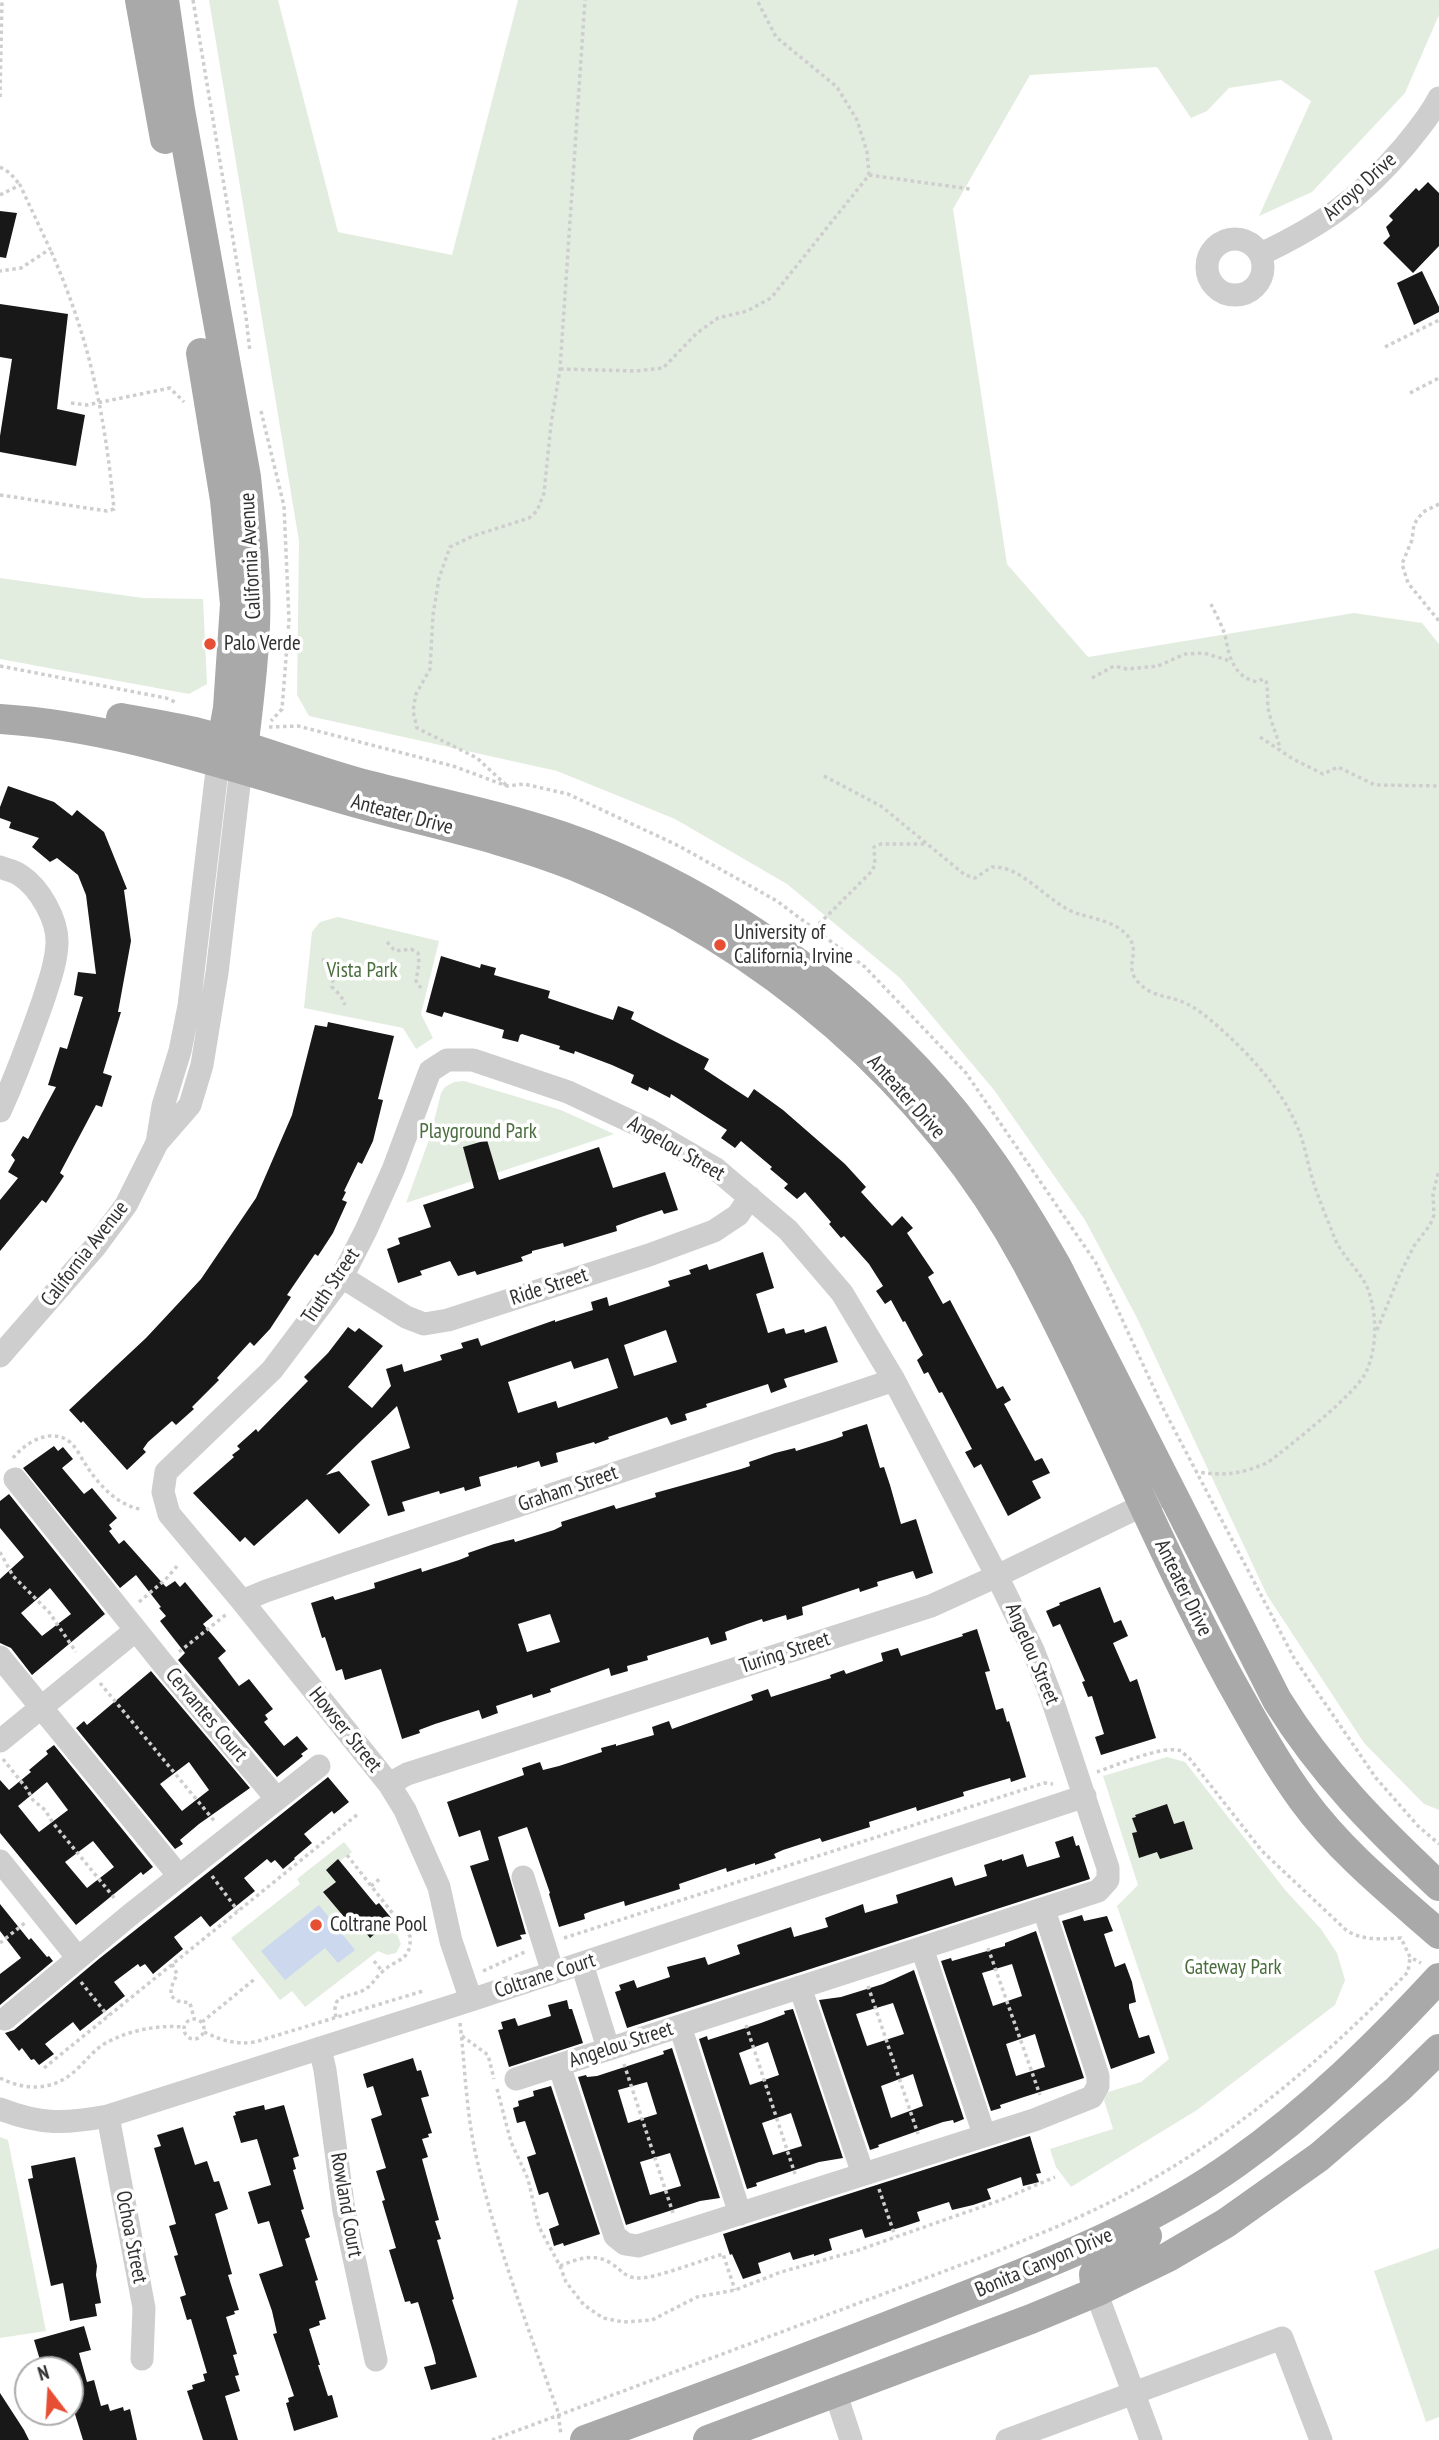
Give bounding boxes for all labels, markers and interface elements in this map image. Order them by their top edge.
street label: Arroyo Drive [1318,148,1402,226]
street label: California Avenue [235,492,267,620]
place label: Palo Verde [224,631,301,657]
marker: Palo Verde [202,636,218,652]
street label: Anteater Drive [348,789,456,841]
place label: University of California, Irvine [734,920,853,970]
marker: University of California, Irvine [712,937,728,953]
park label: Vista Park [326,958,398,984]
street label: Anteater Drive [862,1050,950,1144]
street label: Angelou Street [623,1111,729,1187]
park label: Playground Park [419,1119,537,1145]
street label: California Avenue [36,1196,134,1312]
street label: Truth Street [297,1244,365,1328]
street label: Ride Street [507,1263,591,1311]
street label: Graham Street [515,1460,621,1518]
street label: Anteater Drive [1149,1536,1217,1640]
street label: Angelou Street [999,1599,1065,1709]
street label: Turing Street [737,1627,833,1679]
street label: Cervantes Court [160,1663,252,1767]
street label: Howser Street [303,1682,387,1778]
place label: Coltrane Pool [330,1912,427,1938]
marker: Coltrane Pool [308,1917,324,1933]
street label: Coltrane Court [491,1948,599,2004]
park label: Gateway Park [1184,1955,1282,1981]
street label: Angelou Street [566,2016,676,2074]
street label: Rowland Court [324,2151,368,2259]
street label: Ochoa Street [110,2189,152,2285]
street label: Bonita Canyon Drive [971,2223,1117,2303]
north arrow [14,2356,84,2426]
text: N [35,2360,52,2386]

